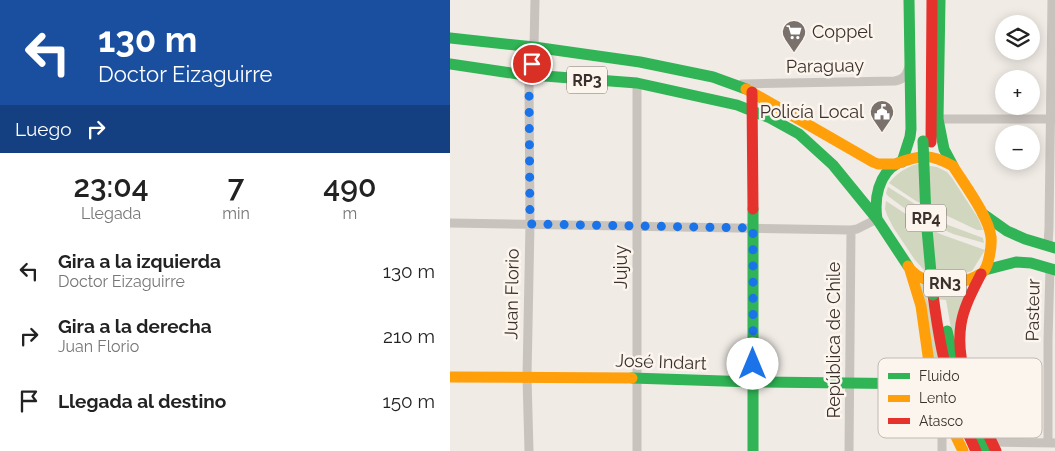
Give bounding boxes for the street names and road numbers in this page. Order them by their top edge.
street label: Paraguay [786,54,864,77]
road number: RP3 [567,66,607,94]
road number: RP4 [906,204,946,232]
street label: Jujuy [610,245,631,289]
street label: Juan Florio [500,248,523,340]
street label: República de Chile [823,261,844,418]
road number: RN3 [924,270,966,296]
street label: Pasteur [1021,278,1044,342]
street label: José Indart [615,349,707,374]

